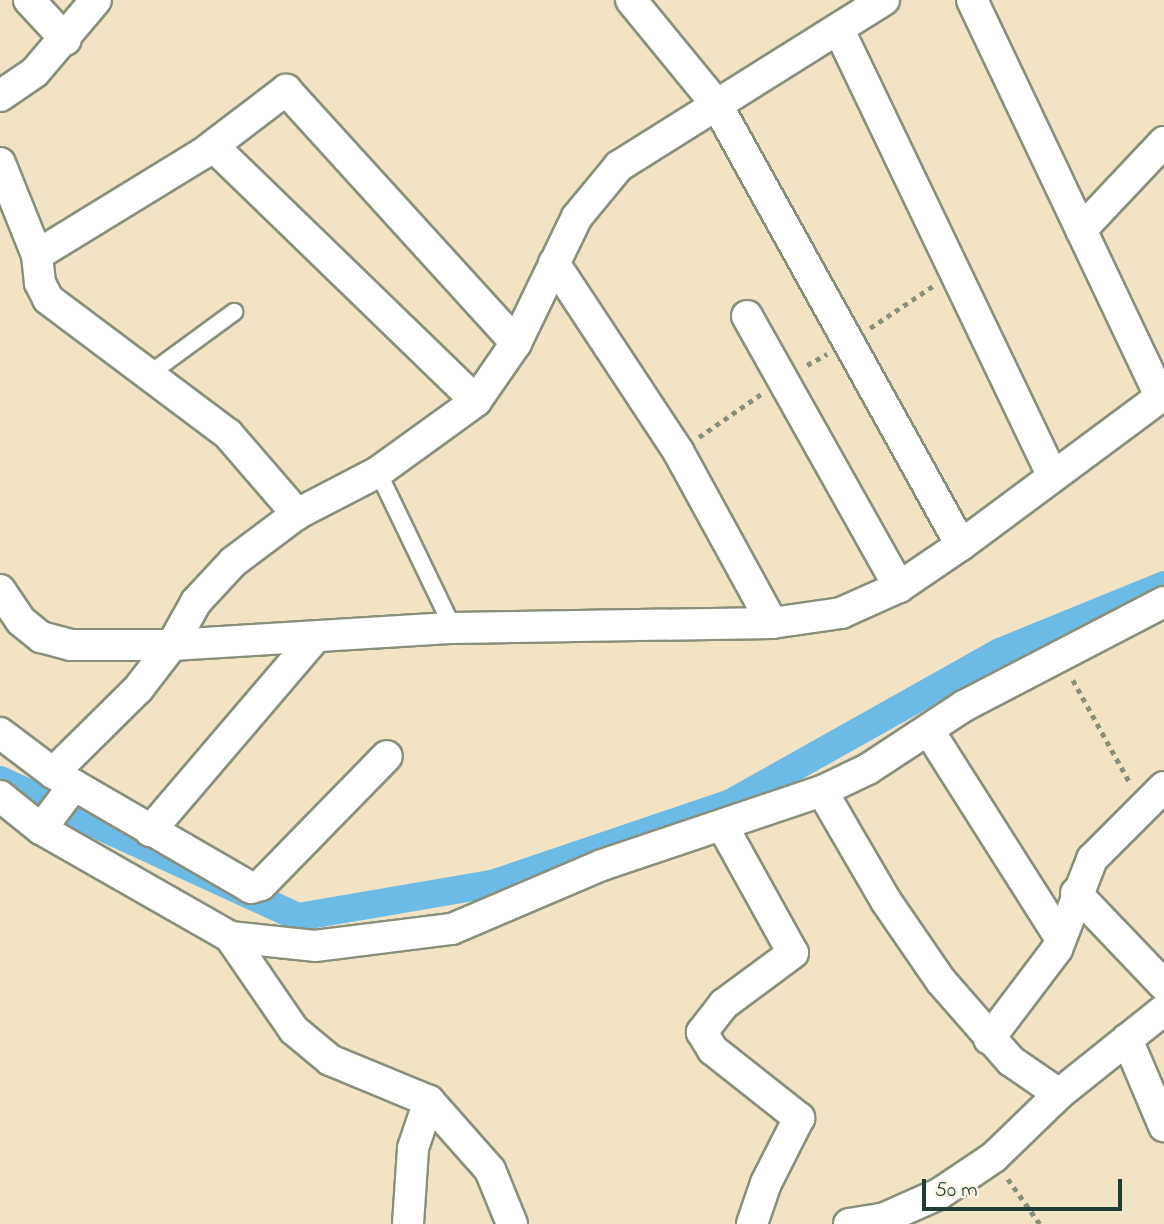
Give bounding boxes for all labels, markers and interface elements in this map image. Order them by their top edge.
scale bar [926,1164,1126,1208]
text: 50 m [935,1176,978,1206]

